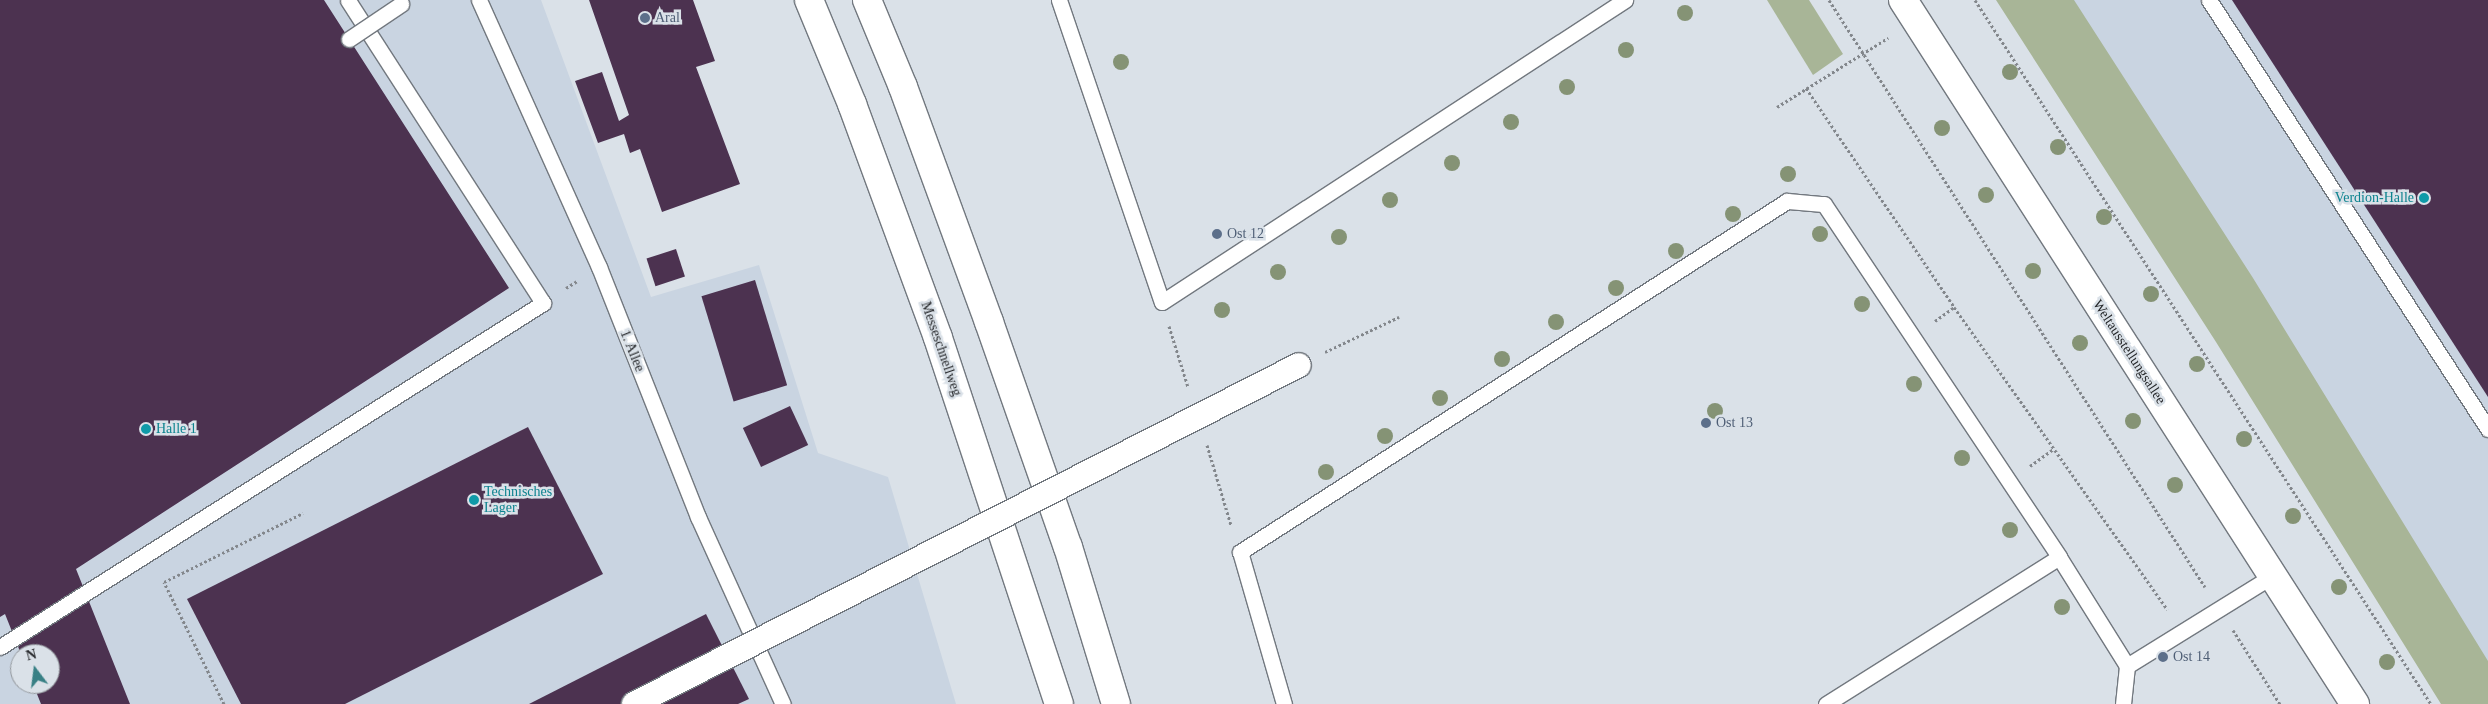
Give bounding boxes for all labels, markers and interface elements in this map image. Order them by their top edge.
place label: Aral [655,10,680,26]
marker: Aral [639,12,651,24]
place label: Verdion-Halle [2335,190,2414,206]
marker: Verdion-Halle [2418,192,2430,204]
place label: Ost 12 [1227,226,1264,242]
marker: Ost 12 [1211,228,1223,240]
street label: Weltausstellungsallee [2089,297,2169,407]
street label: Messeschnellweg [917,300,965,398]
street label: 1. Allee [616,327,648,375]
place label: Ost 13 [1716,415,1753,431]
marker: Ost 13 [1700,417,1712,429]
place label: Halle 1 [156,421,197,437]
marker: Halle 1 [140,423,152,435]
place label: Technisches Lager [484,484,552,516]
marker: Technisches Lager [468,494,480,506]
north arrow [10,644,60,694]
text: N [24,646,38,664]
place label: Ost 14 [2173,649,2210,665]
marker: Ost 14 [2157,651,2169,663]

